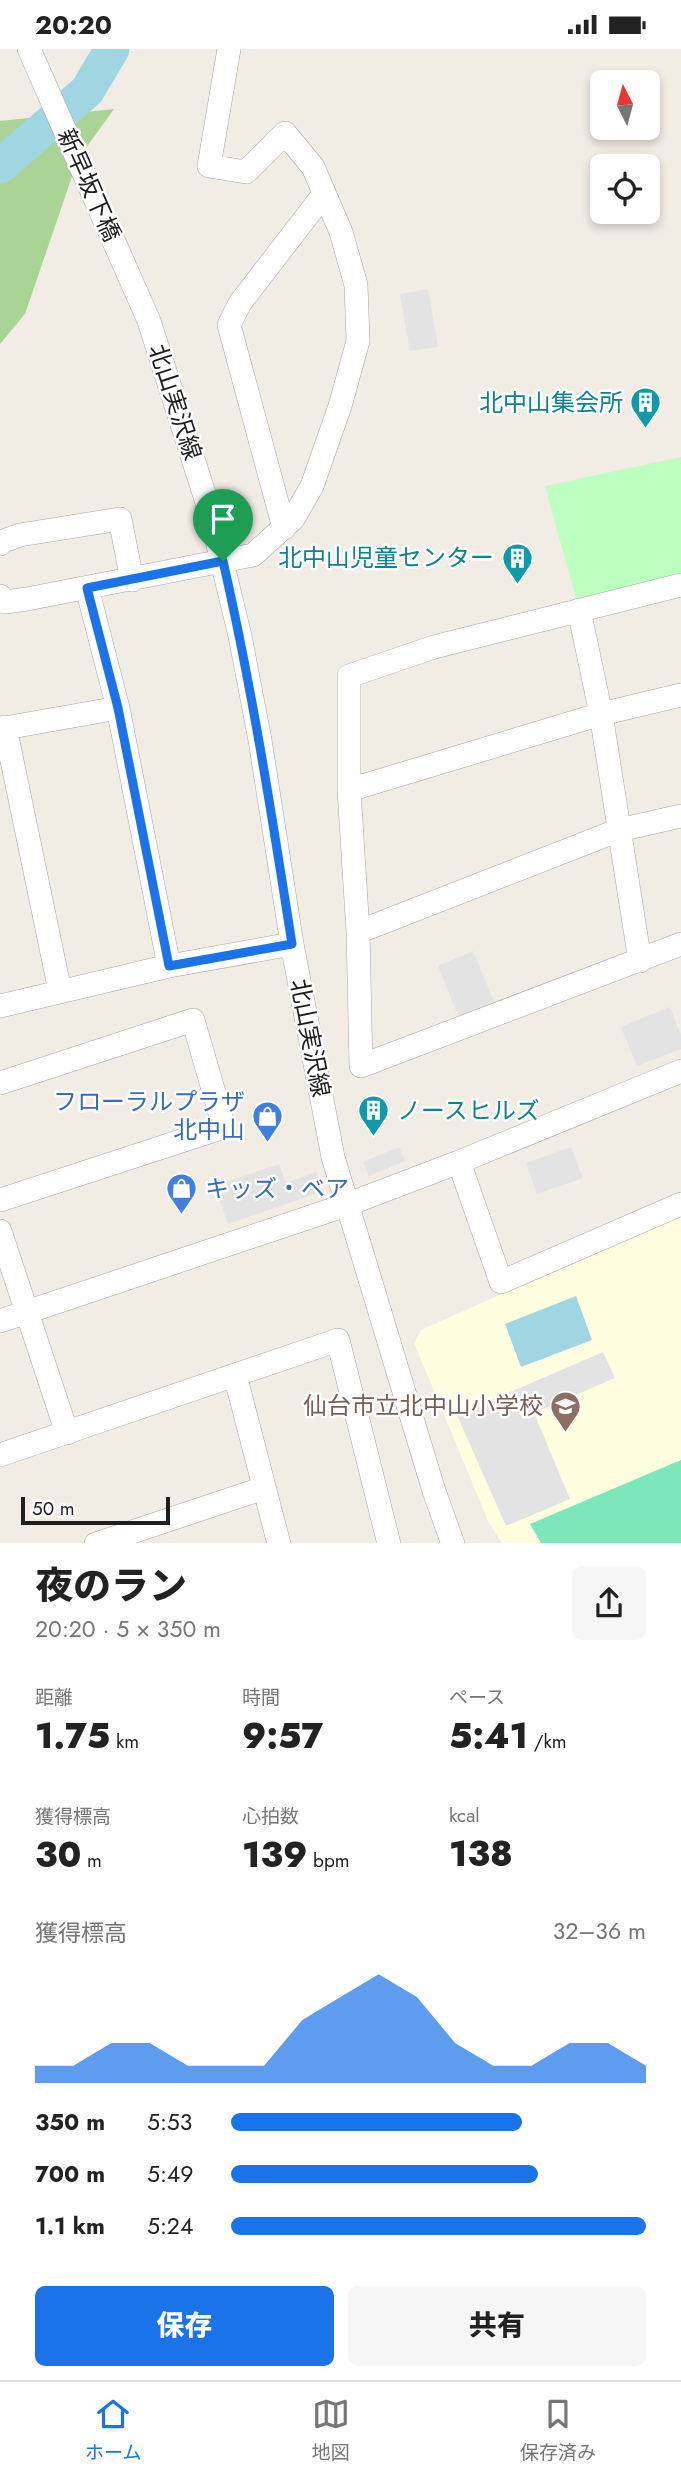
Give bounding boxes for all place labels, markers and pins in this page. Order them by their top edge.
place label: 北中山集会所 [479,385,623,420]
building icon: 北中山集会所 [629,386,663,430]
pin [193,489,253,561]
place label: 北中山児童センター [278,540,494,575]
building icon: 北中山児童センター [500,541,534,585]
place label: フローラルプラザ 北中山 [53,1084,245,1147]
place label: ノースヒルズ [397,1093,540,1128]
building icon: ノースヒルズ [357,1094,391,1138]
shop icon: フローラルプラザ 北中山 [251,1099,285,1143]
place label: キッズ・ベア [205,1171,349,1206]
shop icon: キッズ・ベア [165,1172,199,1216]
place label: 仙台市立北中山小学校 [303,1388,543,1423]
school or university icon: 仙台市立北中山小学校 [549,1389,583,1433]

